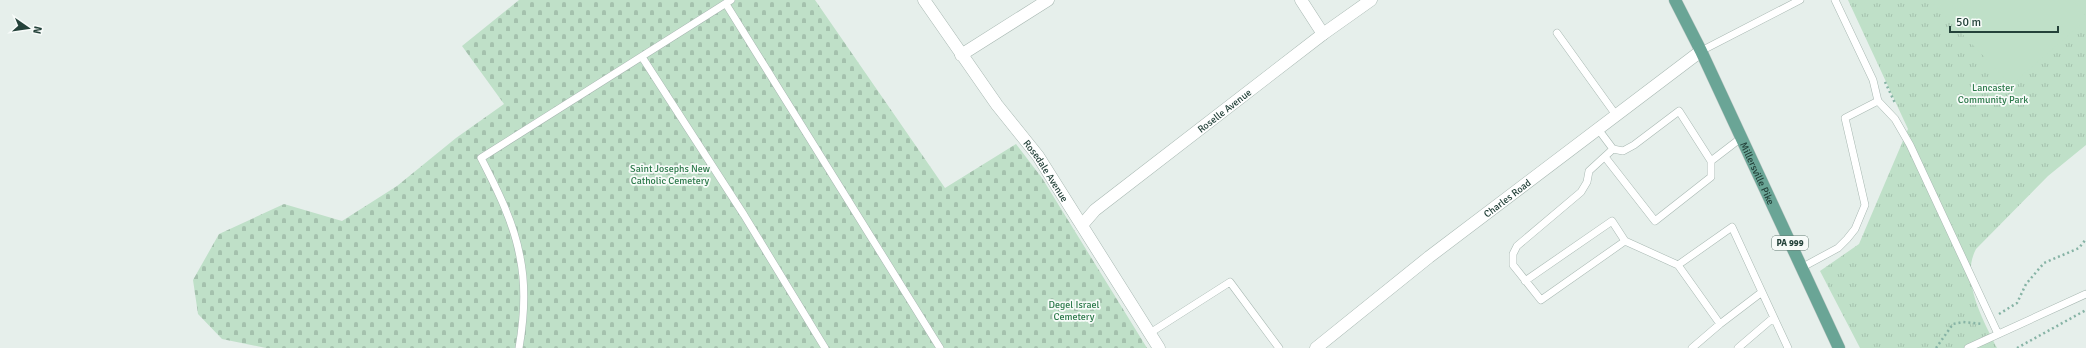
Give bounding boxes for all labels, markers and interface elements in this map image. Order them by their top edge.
north arrow [8,8,48,48]
scale bar [1950,8,2058,34]
text: 50 m [1956,15,1981,30]
text: N [30,25,44,35]
park label: Lancaster Community Park [1958,82,2028,106]
street label: Roselle Avenue [1195,87,1254,136]
street label: Rosedale Avenue [1020,138,1070,204]
street label: Millersville Pike [1737,140,1777,207]
park label: Saint Josephs New Catholic Cemetery [630,163,711,187]
street label: Charles Road [1482,177,1534,220]
road number: PA 999 [1772,236,1808,250]
park label: Degel Israel Cemetery [1049,299,1099,323]

